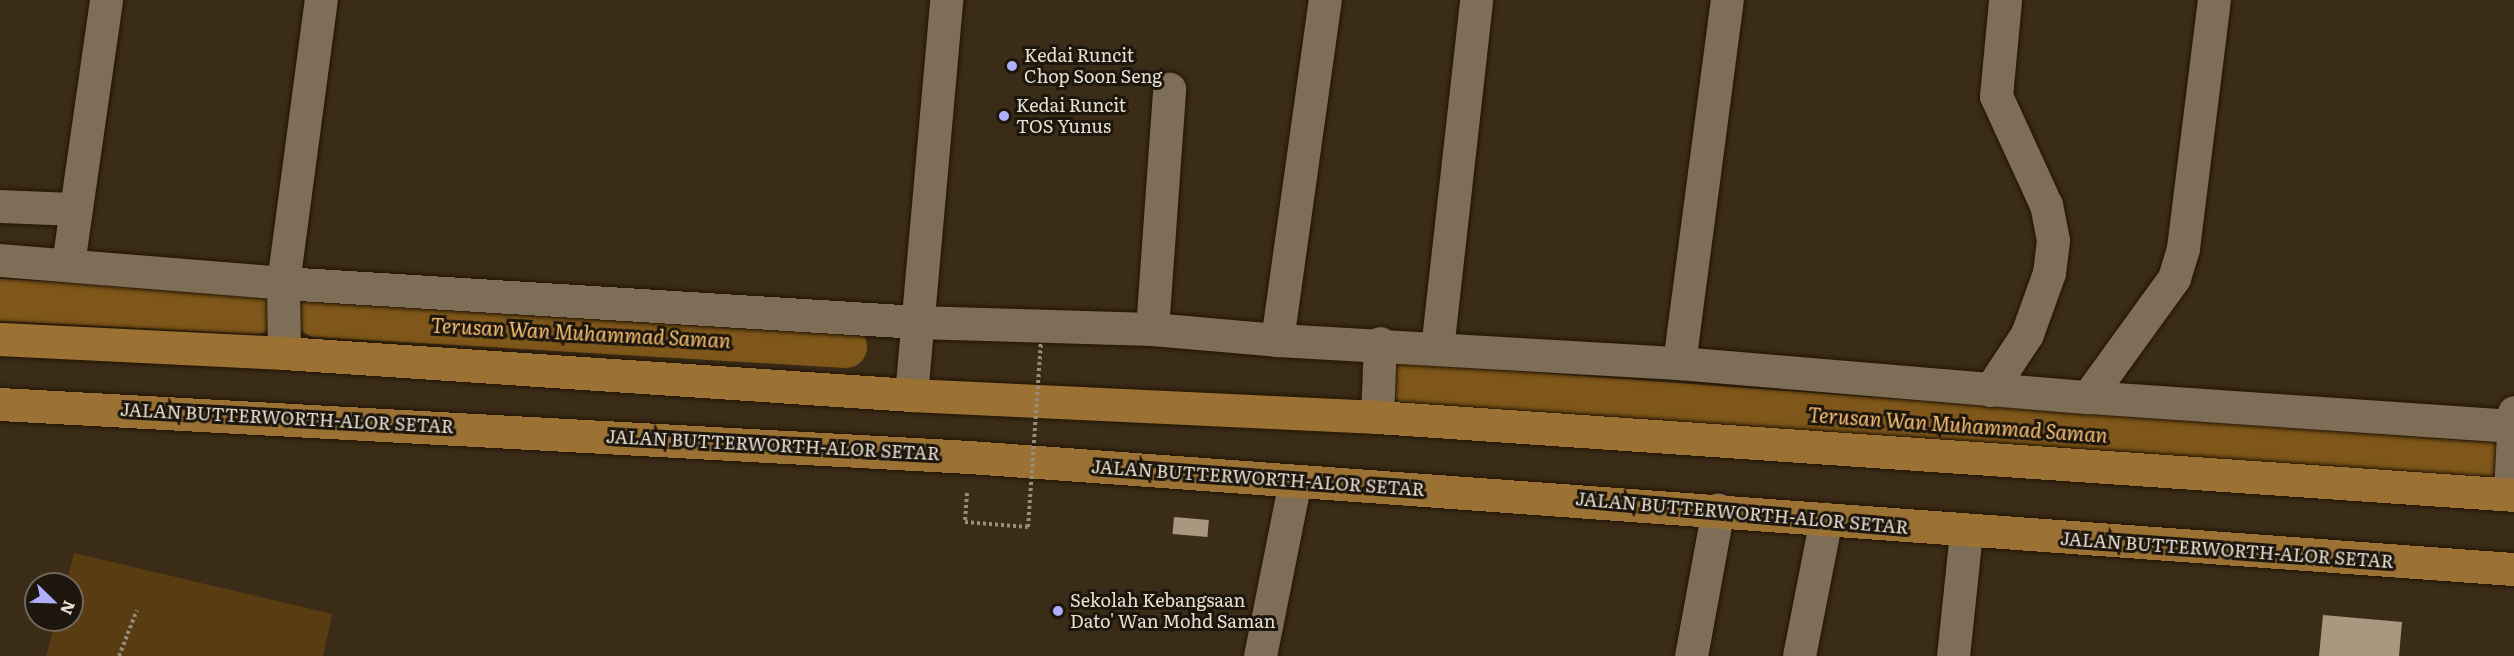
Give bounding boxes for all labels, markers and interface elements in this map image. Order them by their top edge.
place label: Kedai Runcit Chop Soon Seng [1024,45,1162,88]
marker: Kedai Runcit Chop Soon Seng [1005,59,1019,73]
place label: Kedai Runcit TOS Yunus [1016,95,1126,138]
marker: Kedai Runcit TOS Yunus [997,109,1011,123]
water label: Terusan Wan Muhammad Saman [430,312,732,352]
street label: JALAN BUTTERWORTH-ALOR SETAR [119,398,455,438]
water label: Terusan Wan Muhammad Saman [1807,402,2109,446]
street label: JALAN BUTTERWORTH-ALOR SETAR [605,425,941,465]
street label: JALAN BUTTERWORTH-ALOR SETAR [1090,456,1426,500]
street label: JALAN BUTTERWORTH-ALOR SETAR [1574,488,1910,538]
street label: JALAN BUTTERWORTH-ALOR SETAR [2059,528,2395,572]
north arrow [24,572,84,632]
place label: Sekolah Kebangsaan Dato' Wan Mohd Saman [1070,590,1276,632]
text: N [55,597,82,619]
marker: Sekolah Kebangsaan Dato' Wan Mohd Saman [1051,604,1065,618]

